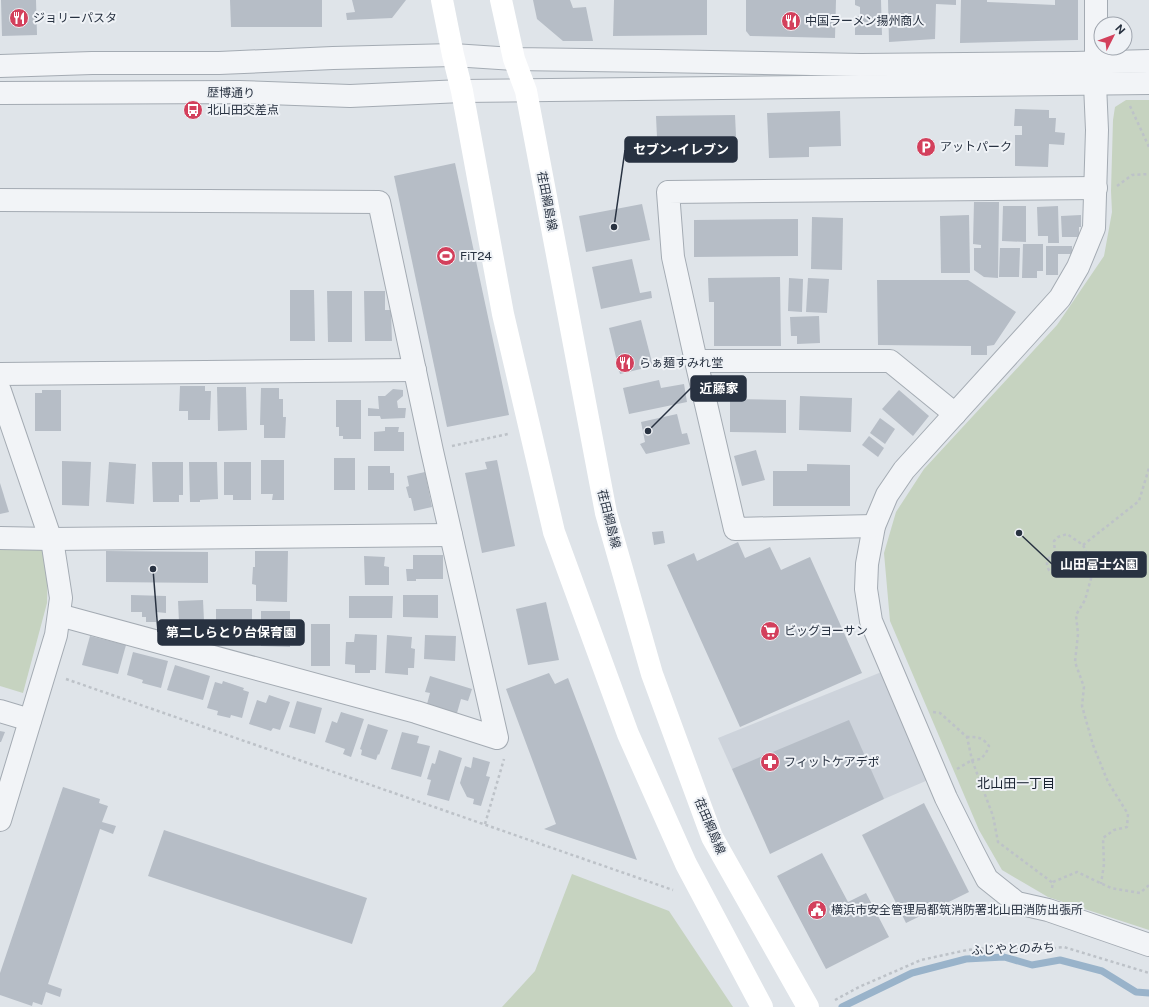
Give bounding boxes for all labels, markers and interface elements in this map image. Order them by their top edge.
restaurant icon: ジョリーパスタ [8,7,30,29]
restaurant icon: 中国ラーメン揚州商人 [780,10,802,32]
place label: ジョリーパスタ [33,11,117,25]
place label: 中国ラーメン揚州商人 [805,14,925,28]
north arrow [1093,16,1133,56]
text: N [1113,22,1128,37]
street label: 歴博通り [207,86,255,100]
bus stop icon: 北山田交差点 [182,99,204,121]
place label: 北山田交差点 [207,103,279,117]
parking icon: アットパーク [915,136,937,158]
callout: セブン-イレブン [625,137,737,162]
place label: アットパーク [940,140,1012,154]
text: セブン-イレブン [633,142,729,157]
street label: 荏田綱島線 [534,170,560,232]
sports icon: FiT24 [435,245,457,267]
place label: FiT24 [460,249,492,263]
restaurant icon: らぁ麺すみれ堂 [614,352,636,374]
place label: らぁ麺すみれ堂 [639,356,723,370]
callout: 近藤家 [691,376,746,401]
text: 近藤家 [699,381,739,396]
street label: 荏田綱島線 [595,488,623,550]
callout: 山田富士公園 [1052,552,1146,577]
text: 山田富士公園 [1060,557,1138,572]
callout: 第二しらとり台保育園 [158,620,304,645]
supermarket icon: ビッグヨーサン [759,620,781,642]
place label: ビッグヨーサン [784,624,868,638]
text: 第二しらとり台保育園 [166,625,296,640]
pharmacy icon: フィットケアデポ [759,751,781,773]
place label: フィットケアデポ [784,755,880,769]
district label: 北山田一丁目 [977,776,1055,791]
street label: 荏田綱島線 [692,796,728,856]
public building icon: 横浜市安全管理局都筑消防署北山田消防出張所 [806,899,828,921]
place label: 横浜市安全管理局都筑消防署北山田消防出張所 [831,903,1083,917]
street label: ふじやとのみち [971,941,1055,957]

